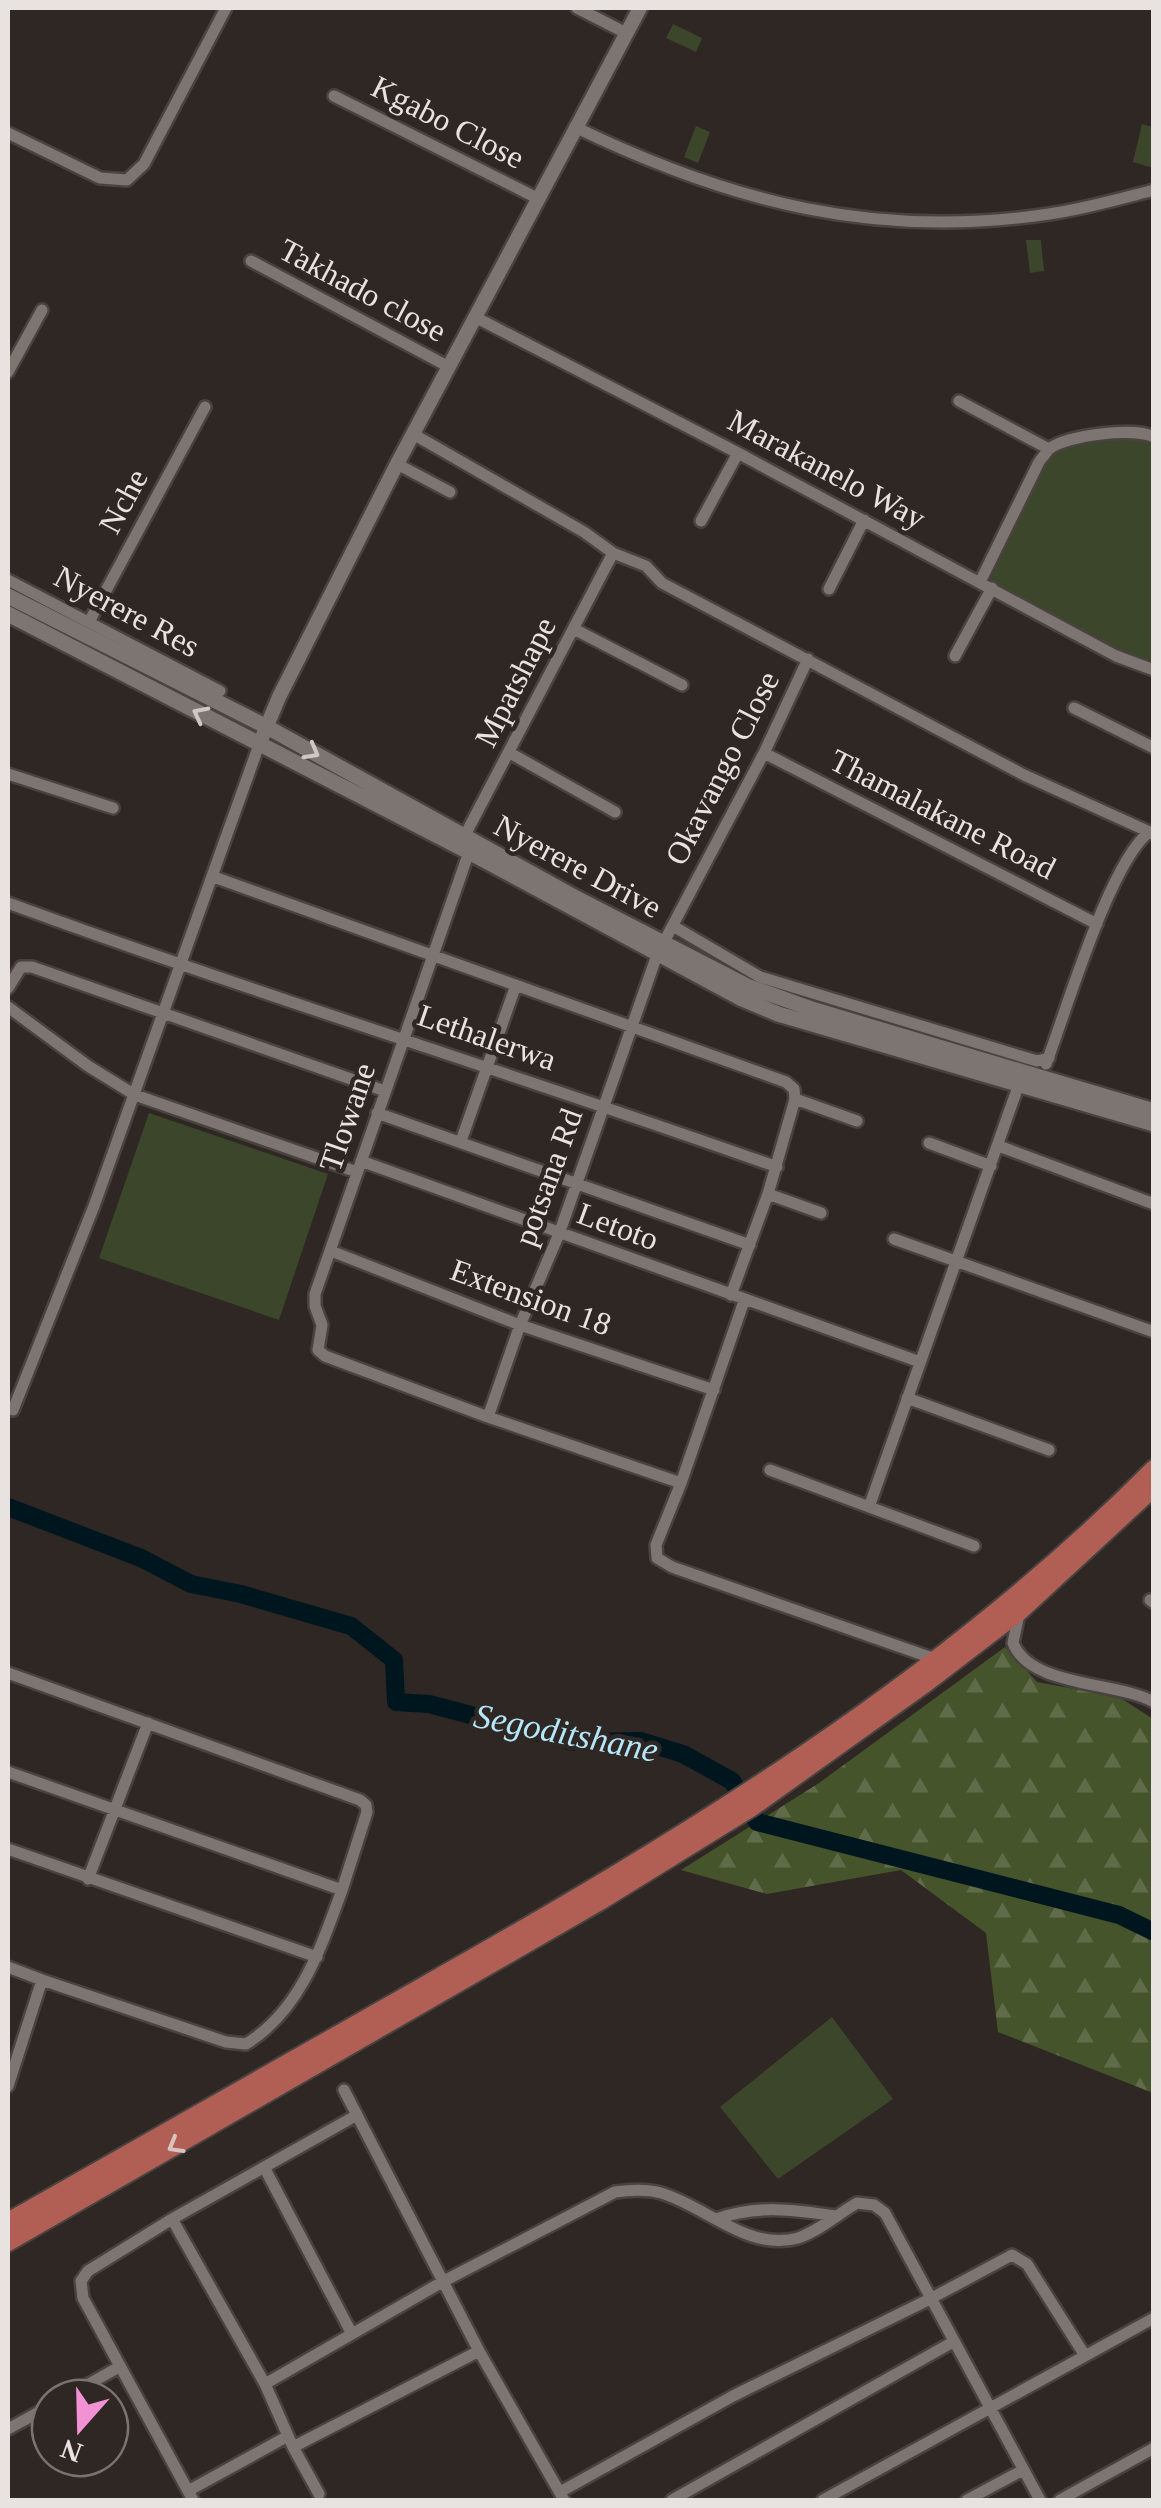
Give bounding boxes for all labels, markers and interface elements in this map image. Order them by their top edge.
street label: Kgabo Close [366,68,530,176]
street label: Takhado close [274,231,452,349]
street label: Marakanelo Way [722,402,932,536]
street label: Nche [91,463,155,539]
street label: Nyerere Res [48,558,206,664]
street label: Mpatshape [467,611,563,753]
street label: Okavango Close [658,665,786,871]
one-way arrow [193,707,211,726]
one-way arrow [302,739,320,759]
street label: Thamalakane Road [824,742,1062,886]
street label: Nyerere Drive [488,807,668,925]
street label: Lethalerwa [413,997,561,1077]
street label: Tlowane [312,1058,382,1176]
street label: potsana Rd [507,1104,589,1250]
street label: Letoto [573,1195,663,1257]
street label: Extension 18 [446,1251,616,1343]
water label: Segoditshane [471,1696,661,1770]
one-way arrow [168,2134,186,2153]
north arrow [30,2378,130,2478]
text: N [57,2433,86,2469]

